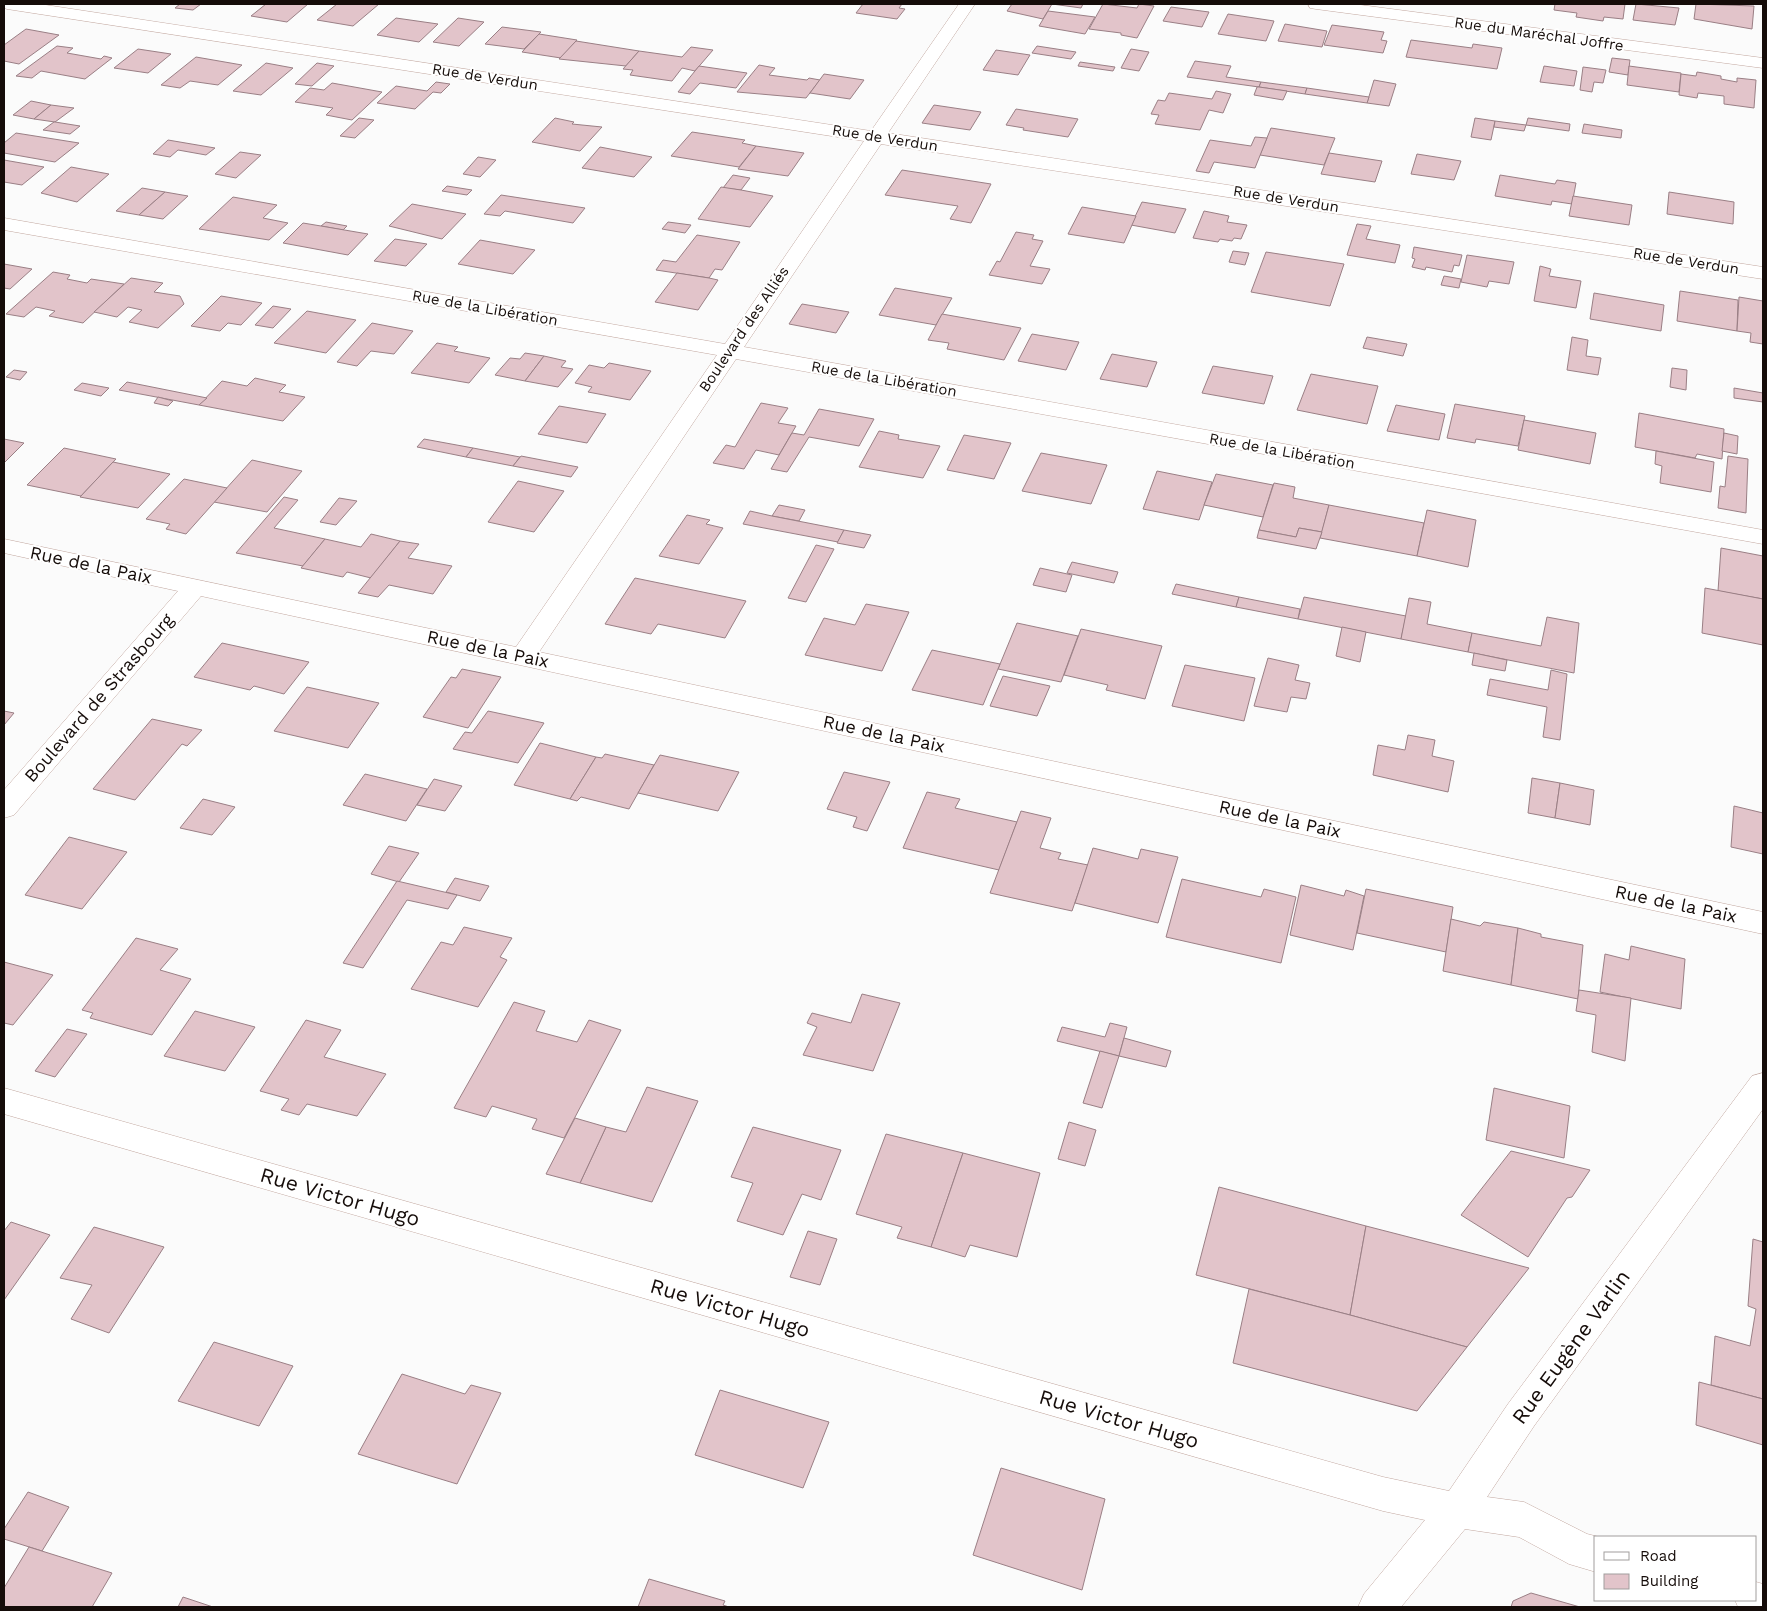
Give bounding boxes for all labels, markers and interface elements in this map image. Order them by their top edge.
street label: Rue du Maréchal Joffre [1453,13,1625,55]
street label: Rue de Verdun [431,60,539,94]
street label: Rue de Verdun [831,121,939,155]
street label: Rue de Verdun [1232,182,1340,216]
street label: Rue de Verdun [1632,244,1740,278]
street label: Boulevard des Alliés [695,263,793,395]
street label: Rue de la Libération [411,286,559,330]
street label: Rue de la Libération [810,357,958,401]
street label: Rue de la Libération [1208,429,1356,473]
street label: Rue de la Paix [28,541,154,588]
street label: Boulevard de Strasbourg [20,609,178,786]
street label: Rue de la Paix [425,625,551,672]
street label: Rue de la Paix [821,710,947,757]
street label: Rue de la Paix [1217,795,1343,842]
street label: Rue de la Paix [1613,880,1739,927]
street label: Rue Victor Hugo [257,1162,423,1231]
street label: Rue Eugène Varlin [1506,1265,1635,1429]
street label: Rue Victor Hugo [647,1273,813,1342]
street label: Rue Victor Hugo [1036,1384,1202,1453]
legend [1594,1536,1757,1601]
text: Road [1640,1547,1677,1565]
text: Building [1640,1572,1698,1590]

